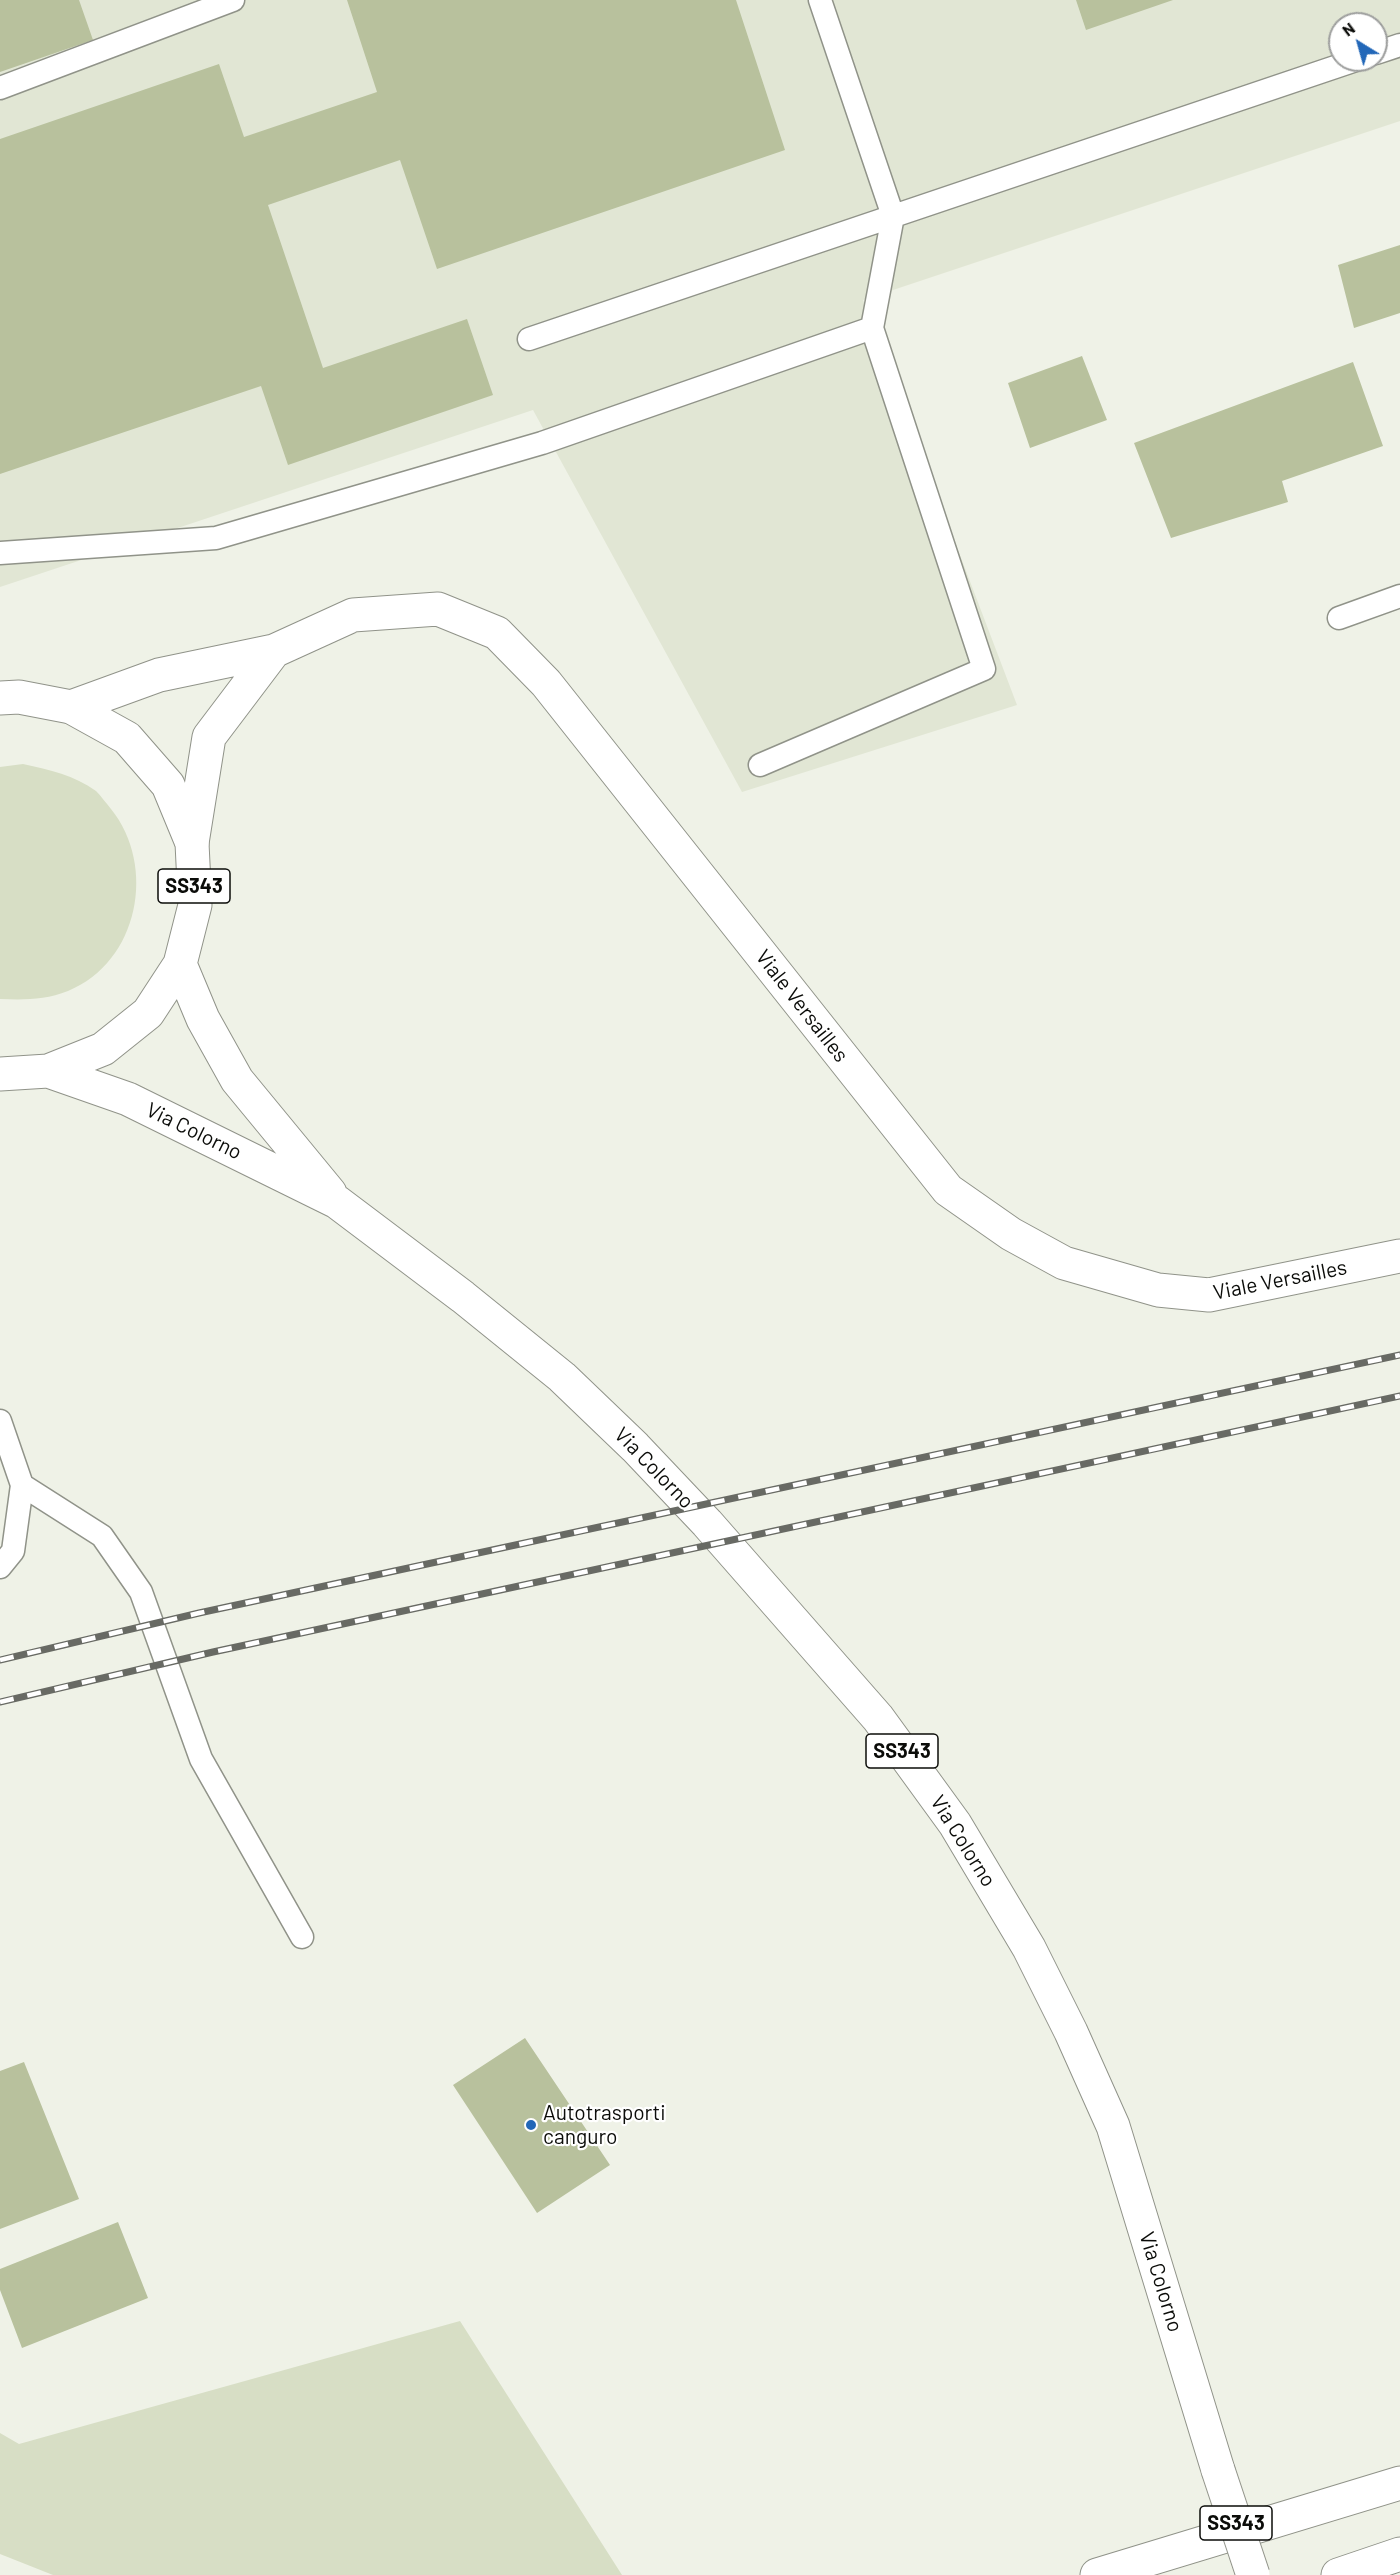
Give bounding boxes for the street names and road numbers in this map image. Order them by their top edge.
road number: SS343 [158,869,230,903]
street label: Viale Versailles [750,945,854,1067]
street label: Via Colorno [142,1097,246,1165]
street label: Viale Versailles [1211,1255,1349,1305]
street label: Via Colorno [609,1422,699,1514]
road number: SS343 [866,1734,938,1768]
street label: Via Colorno [925,1790,1001,1892]
street label: Via Colorno [1134,2229,1188,2335]
road number: SS343 [1200,2506,1272,2540]

